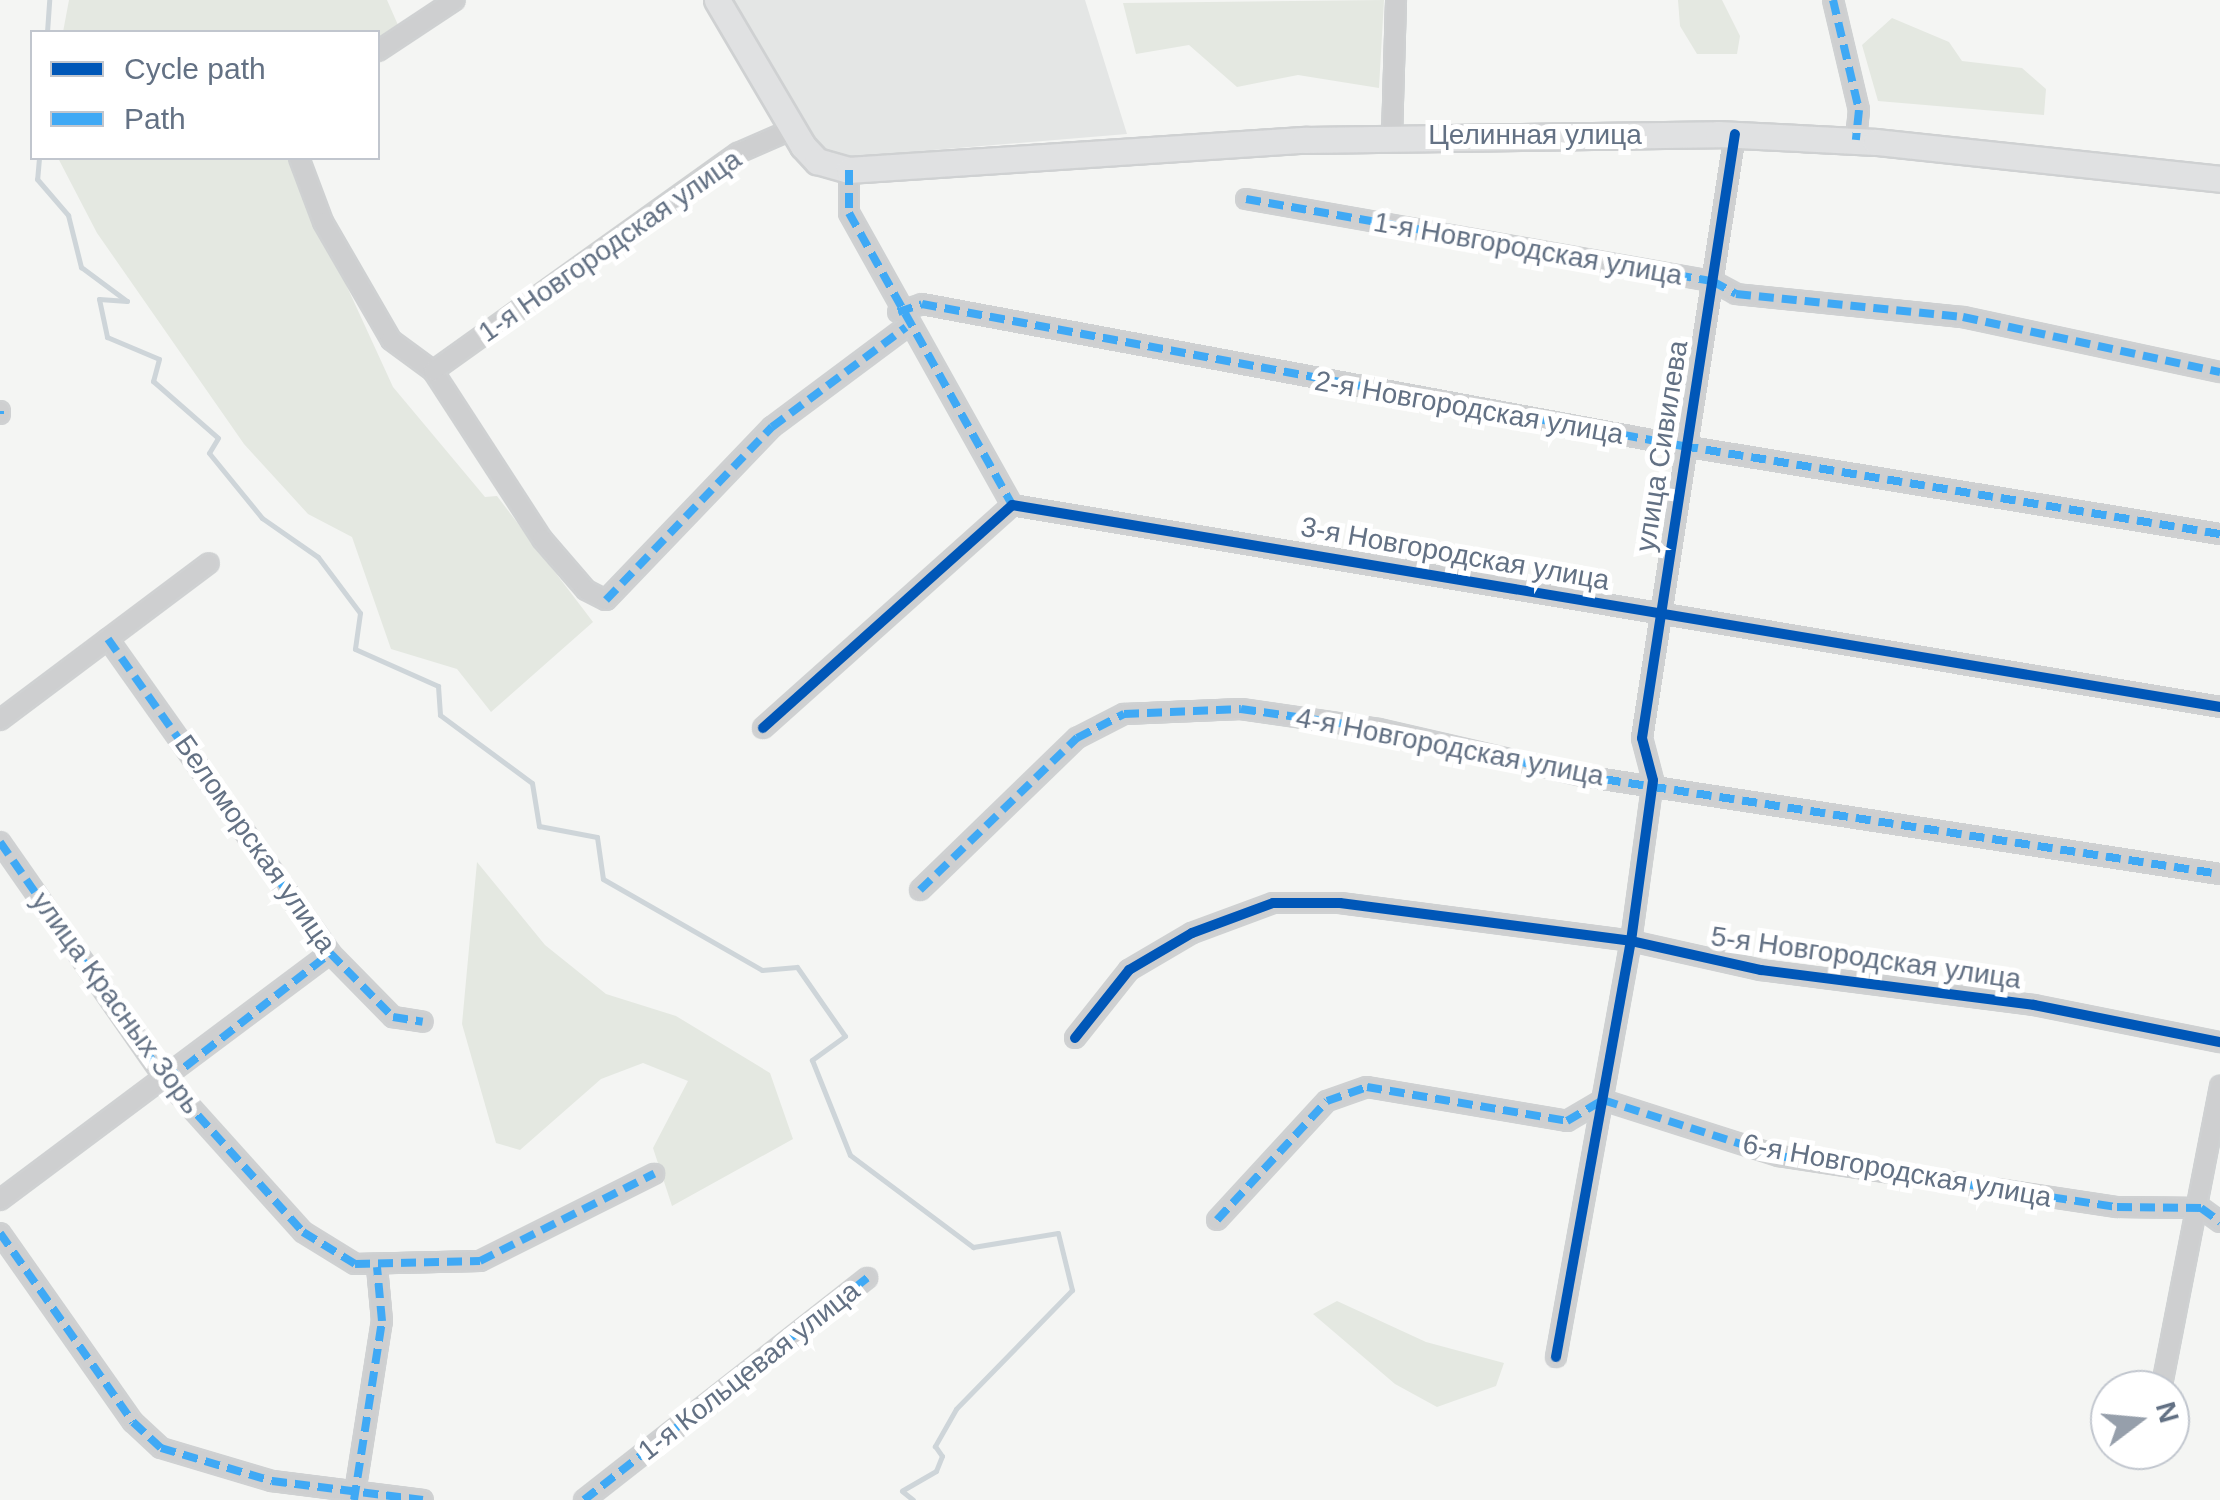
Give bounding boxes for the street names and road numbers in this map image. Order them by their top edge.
street label: Целинная улица [1428,118,1642,152]
street label: 1-я Новгородская улица [472,143,748,349]
street label: 1-я Новгородская улица [1371,205,1685,293]
street label: улица Сивилева [1629,338,1695,554]
street label: 2-я Новгородская улица [1312,364,1626,452]
street label: 3-я Новгородская улица [1298,510,1612,598]
street label: 4-я Новгородская улица [1293,701,1607,793]
street label: Беломорская улица [167,729,343,959]
street label: улица Красных Зорь [24,885,208,1121]
street label: 5-я Новгородская улица [1709,920,2023,996]
street label: 6-я Новгородская улица [1740,1127,2054,1215]
street label: 1-я Кольцевая улица [632,1274,866,1468]

